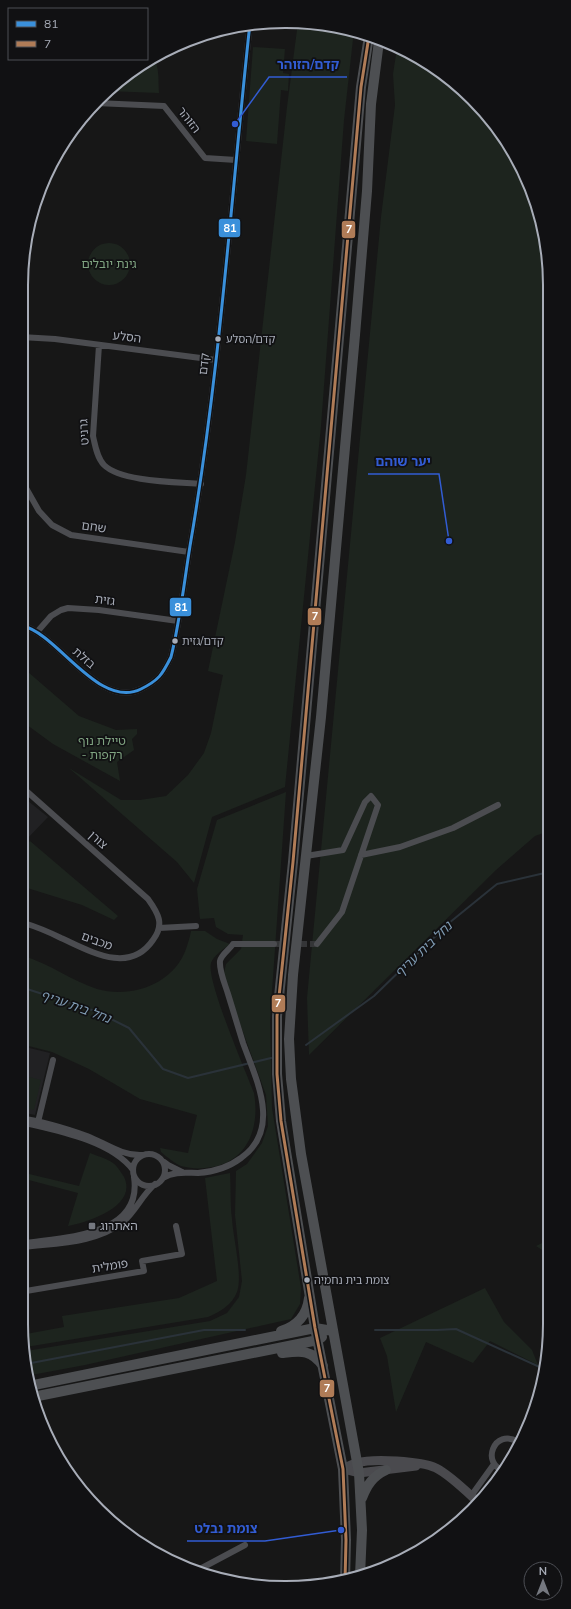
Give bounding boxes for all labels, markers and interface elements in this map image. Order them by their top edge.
legend [8,8,148,60]
text: 81 [44,16,58,31]
text: 7 [44,36,51,51]
callout: קדם/הזוהר [269,52,347,77]
text: קדם/הזוהר [277,56,340,72]
street label: הזוהר [175,104,204,136]
line badge: 81 [218,218,241,238]
line badge: 7 [341,220,356,239]
text: 81 [223,221,237,235]
text: 7 [346,222,353,236]
park label: גינת יובלים [81,256,137,271]
street label: הסלע [112,327,142,346]
place label: קדם/הסלע [226,332,276,346]
marker: קדם/הסלע [213,334,223,344]
street label: קדם [195,352,212,376]
street label: גרניט [75,418,92,446]
callout: יער שוהם [368,449,439,474]
text: יער שוהם [375,453,431,469]
street label: שחם [81,517,107,536]
street label: גזית [94,591,116,608]
line badge: 81 [169,597,192,617]
text: 81 [174,600,188,614]
line badge: 7 [307,607,322,626]
text: 7 [312,609,319,623]
place label: קדם/גזית [182,634,224,648]
marker: קדם/גזית [170,636,180,646]
street label: בזלת [70,644,99,672]
park label: טיילת נוף - רקפות [78,733,126,762]
street label: צורן [86,827,111,852]
water label: נחל בית עריף [391,917,456,980]
street label: מכבים [80,928,115,953]
water label: נחל בית עריף [39,986,114,1026]
line badge: 7 [271,994,286,1013]
text: 7 [275,996,282,1010]
place label: האתרוג [100,1218,138,1233]
marker: האתרוג [87,1221,97,1231]
street label: פומלית [91,1255,129,1276]
place label: צומת בית נחמיה [314,1273,389,1287]
marker: צומת בית נחמיה [302,1275,312,1285]
line badge: 7 [319,1379,335,1398]
text: 7 [324,1381,331,1395]
callout: צומת נבלט [187,1516,265,1541]
text: צומת נבלט [195,1520,258,1536]
north arrow [523,1561,563,1601]
text: N [539,1564,547,1578]

